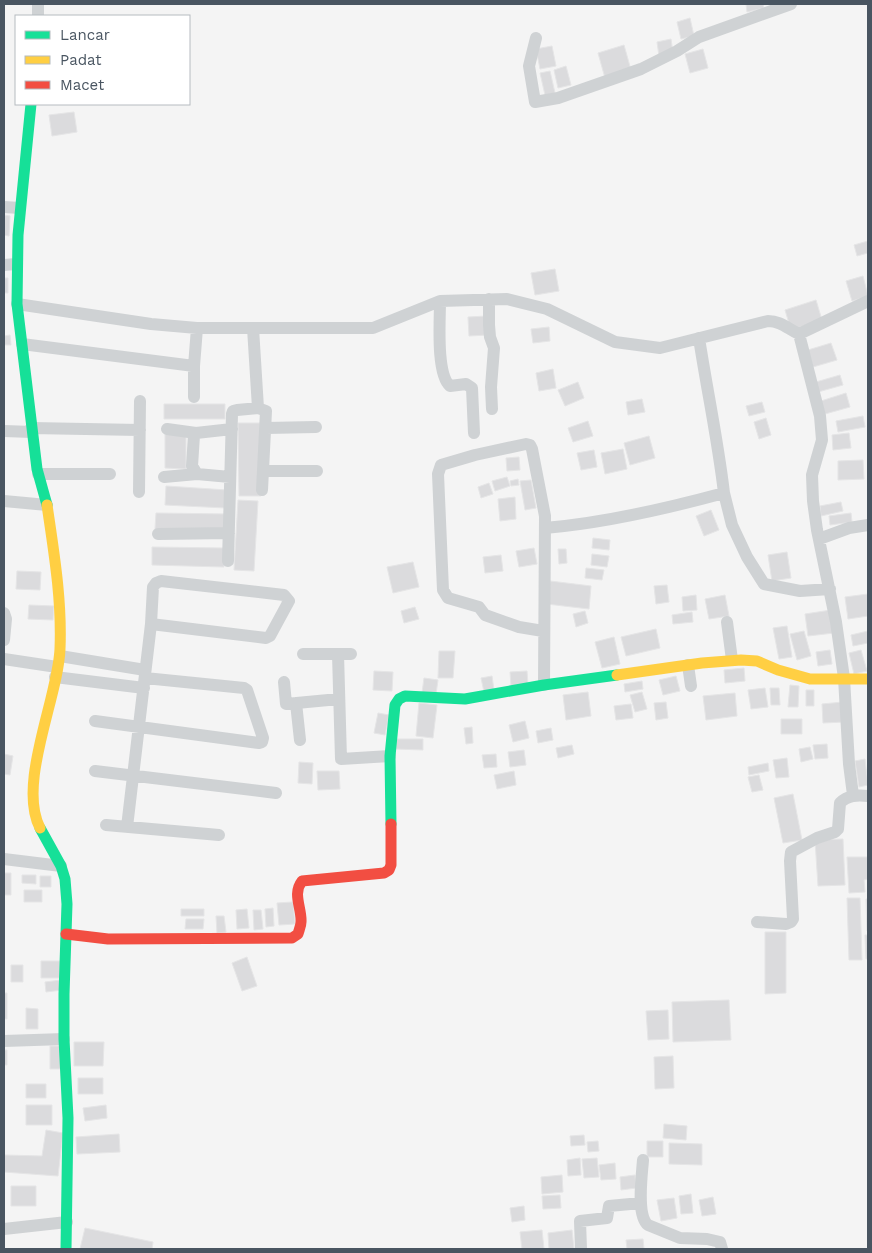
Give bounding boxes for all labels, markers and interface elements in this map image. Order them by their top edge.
legend [15,15,190,105]
text: Lancar [60,26,110,44]
text: Padat [60,51,102,69]
text: Macet [60,76,105,94]

